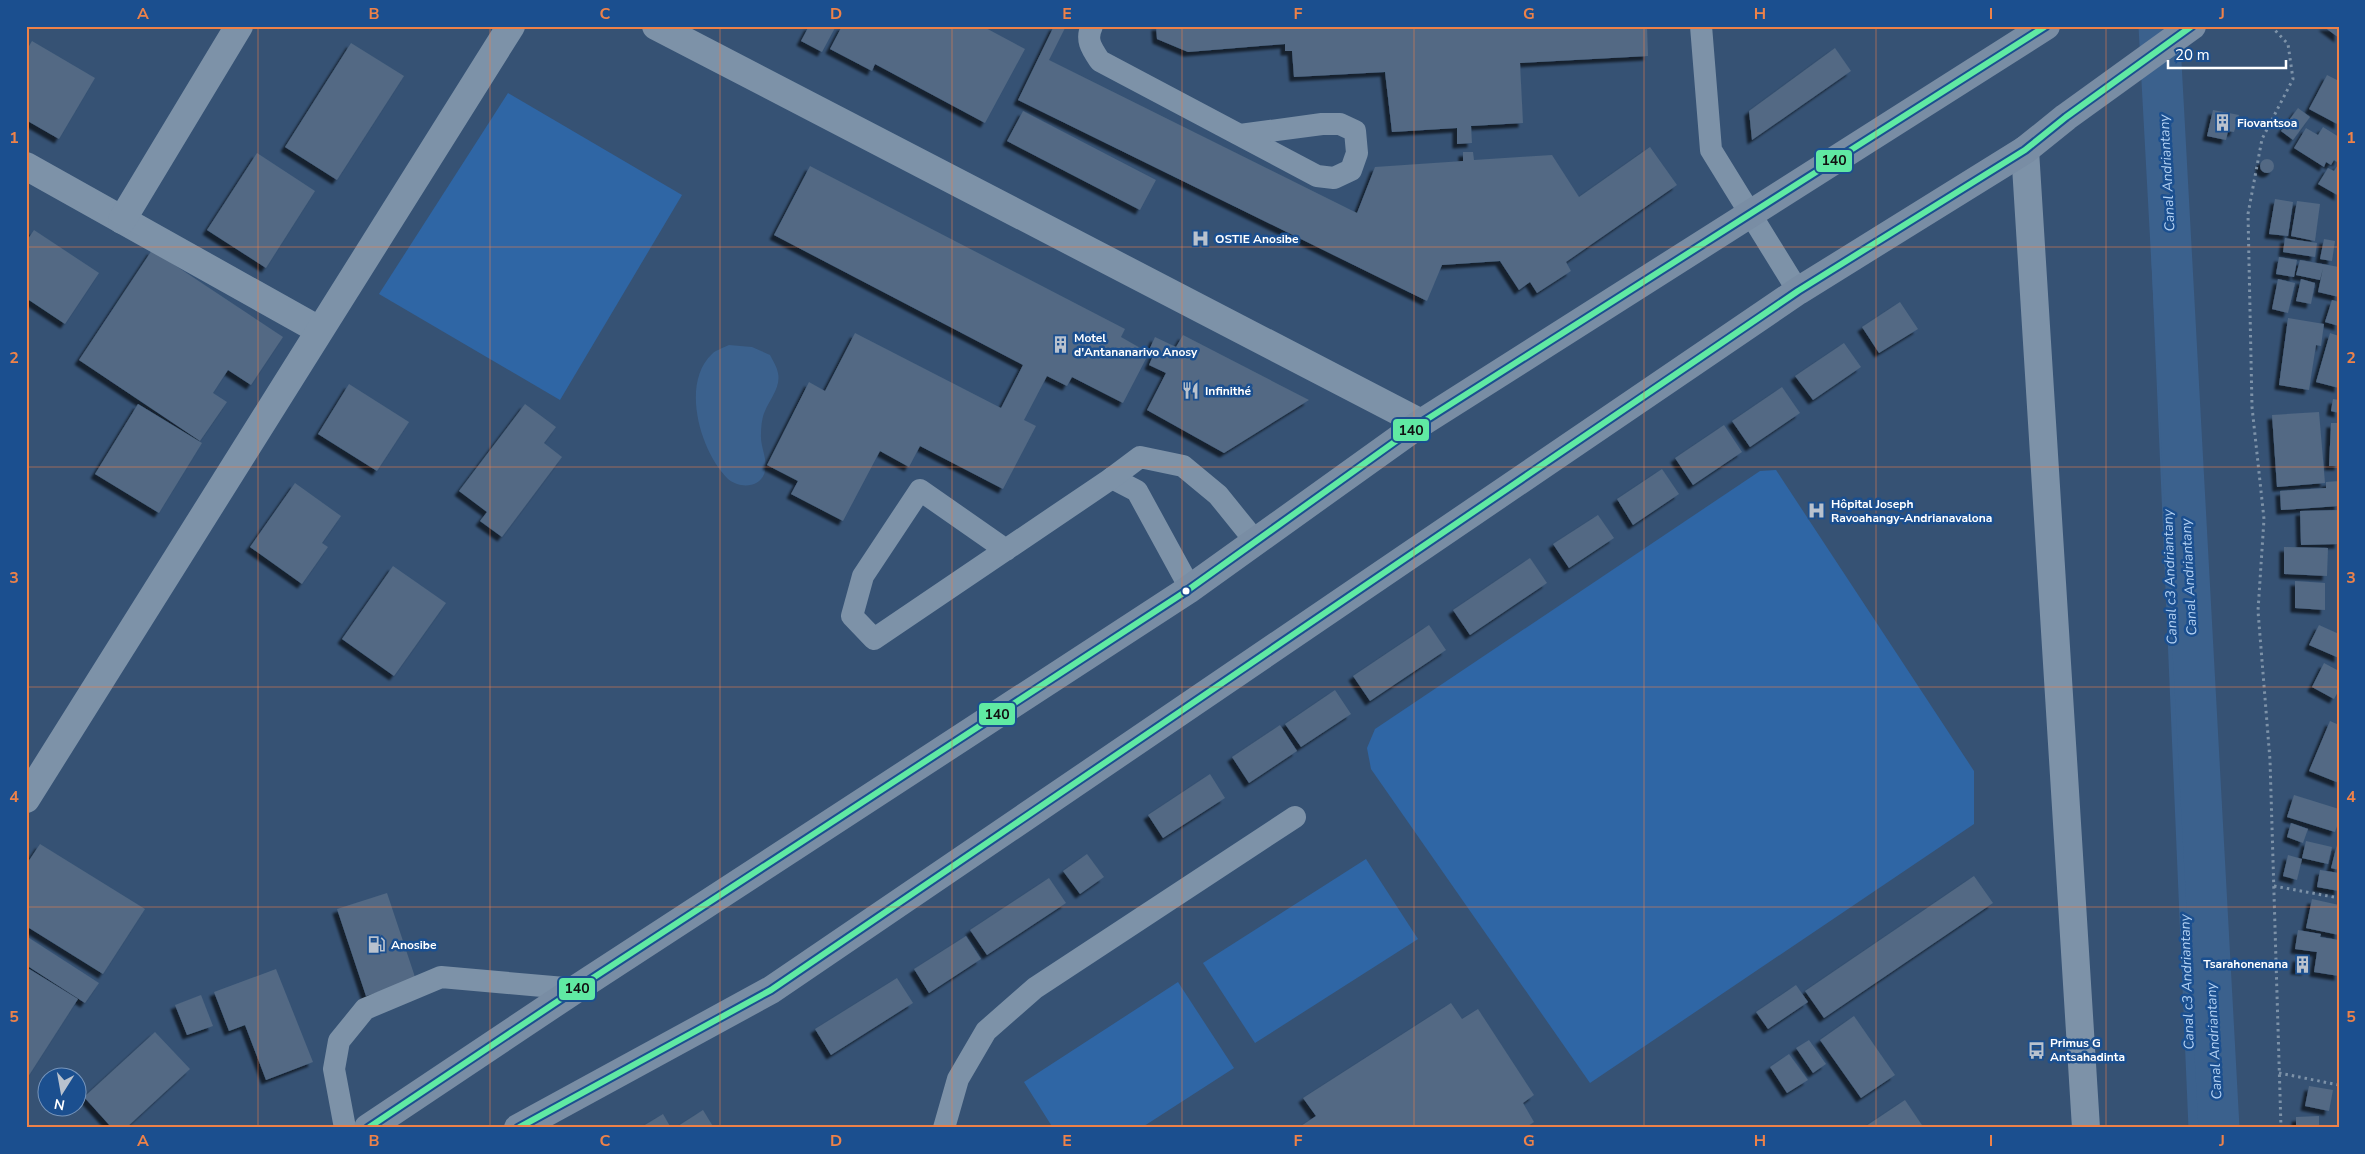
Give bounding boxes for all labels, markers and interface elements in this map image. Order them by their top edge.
text: A [137,3,149,25]
text: B [368,3,380,25]
text: C [600,3,611,25]
text: D [830,3,842,25]
text: E [1062,3,1072,25]
text: F [1294,3,1303,25]
text: G [1523,3,1535,25]
text: H [1754,3,1766,25]
text: I [1989,3,1993,25]
text: J [2218,3,2225,25]
scale bar [2168,38,2285,70]
text: 20 m [2175,45,2210,65]
water label: Canal Andriantany [2154,113,2180,232]
building icon: Fiovantsoa [2213,113,2233,133]
place label: Fiovantsoa [2237,115,2297,131]
text: 1 [9,127,19,149]
text: 1 [2346,127,2356,149]
line badge: 140 [1815,149,1853,173]
text: 140 [1821,151,1847,170]
hospital icon: OSTIE Anosibe [1191,229,1211,249]
place label: OSTIE Anosibe [1215,231,1299,247]
place label: Motel d'Antananarivo Anosy [1074,330,1198,360]
building icon: Motel d'Antananarivo Anosy [1050,335,1070,355]
text: 2 [9,347,19,369]
text: 2 [2346,347,2356,369]
restaurant icon: Infinithé [1181,381,1201,401]
place label: Infinithé [1205,383,1251,399]
line badge: 140 [1392,418,1430,442]
text: 140 [1398,421,1424,440]
place label: Hôpital Joseph Ravoahangy-Andrianavalona [1831,496,1992,526]
hospital icon: Hôpital Joseph Ravoahangy-Andrianavalona [1807,501,1827,521]
water label: Canal c3 Andriantany [2158,508,2182,645]
water label: Canal Andriantany [2176,517,2202,636]
text: 3 [9,567,19,589]
text: 3 [2346,567,2356,589]
unlabelled marker [1181,586,1191,596]
line badge: 140 [978,702,1016,726]
text: 140 [984,705,1010,724]
text: 4 [9,786,19,808]
text: 4 [2346,786,2356,808]
water label: Canal c3 Andriantany [2175,913,2199,1050]
fuel station icon: Anosibe [367,935,387,955]
place label: Anosibe [391,937,437,953]
building icon: Tsarahonenana [2292,954,2312,974]
place label: Tsarahonenana [2203,956,2288,972]
line badge: 140 [558,977,596,1001]
text: 140 [564,979,590,998]
water label: Canal Andriantany [2201,981,2227,1100]
text: 5 [9,1006,19,1028]
text: 5 [2346,1006,2356,1028]
place label: Primus G Antsahadinta [2050,1035,2125,1065]
bus stop icon: Primus G Antsahadinta [2026,1040,2046,1060]
north arrow [38,1066,88,1116]
text: N [53,1094,67,1115]
text: A [137,1130,149,1152]
text: B [368,1130,380,1152]
text: C [600,1130,611,1152]
text: D [830,1130,842,1152]
text: E [1062,1130,1072,1152]
text: F [1294,1130,1303,1152]
text: G [1523,1130,1535,1152]
text: H [1754,1130,1766,1152]
text: I [1989,1130,1993,1152]
text: J [2218,1130,2225,1152]

